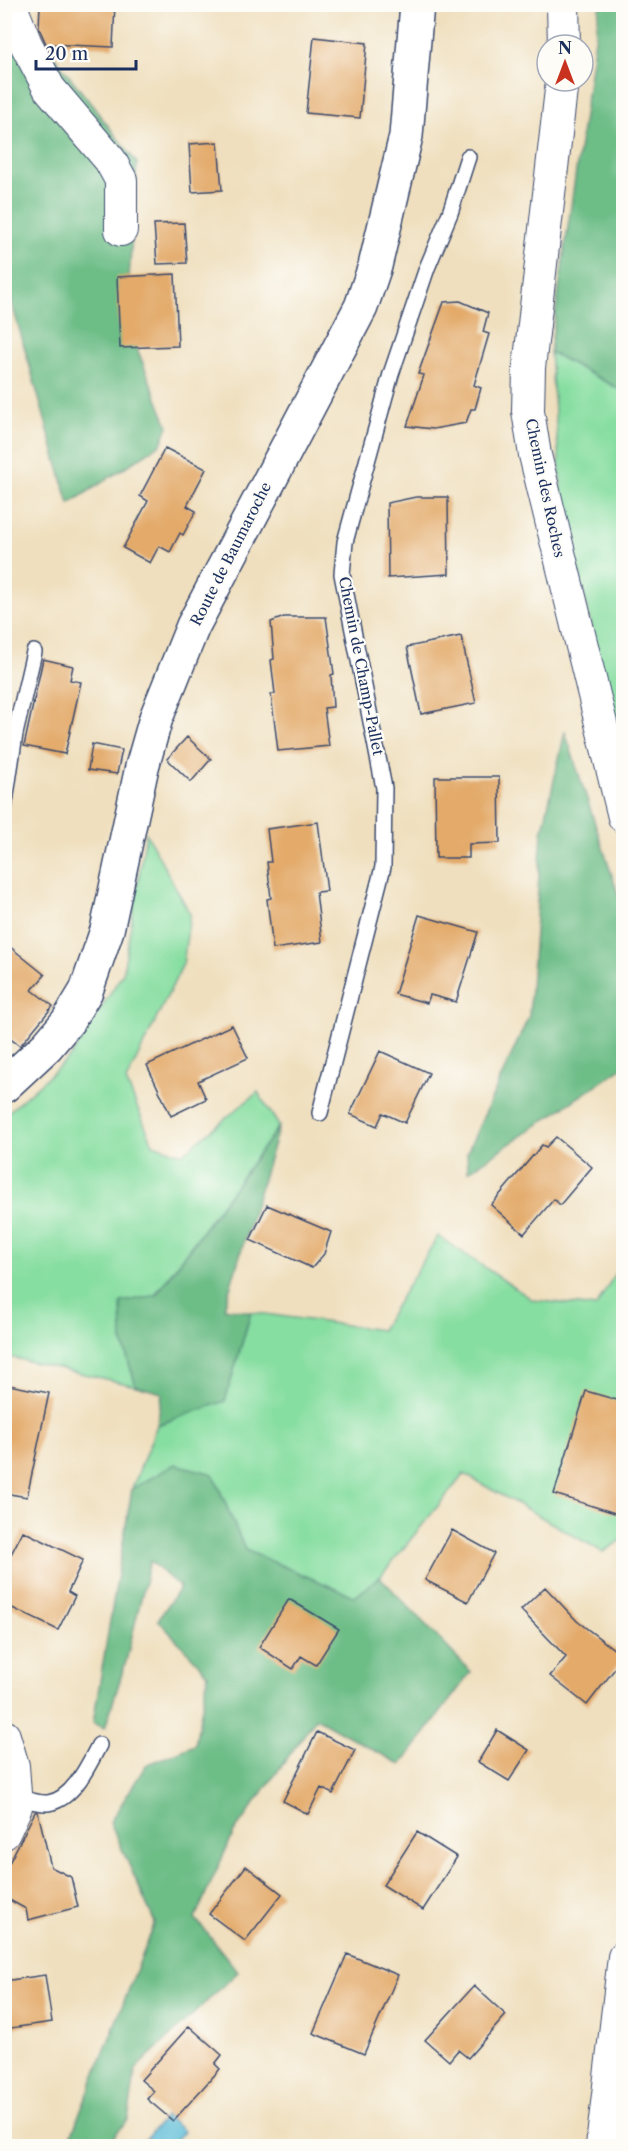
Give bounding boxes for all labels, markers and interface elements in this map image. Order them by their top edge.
scale bar [36,33,136,71]
north arrow [535,33,595,93]
text: N [558,38,572,58]
text: 20 m [45,43,89,65]
street label: Chemin des Roches [521,417,570,559]
street label: Route de Baumaroche [186,479,275,629]
street label: Chemin de Champ-Pallet [335,575,388,758]

